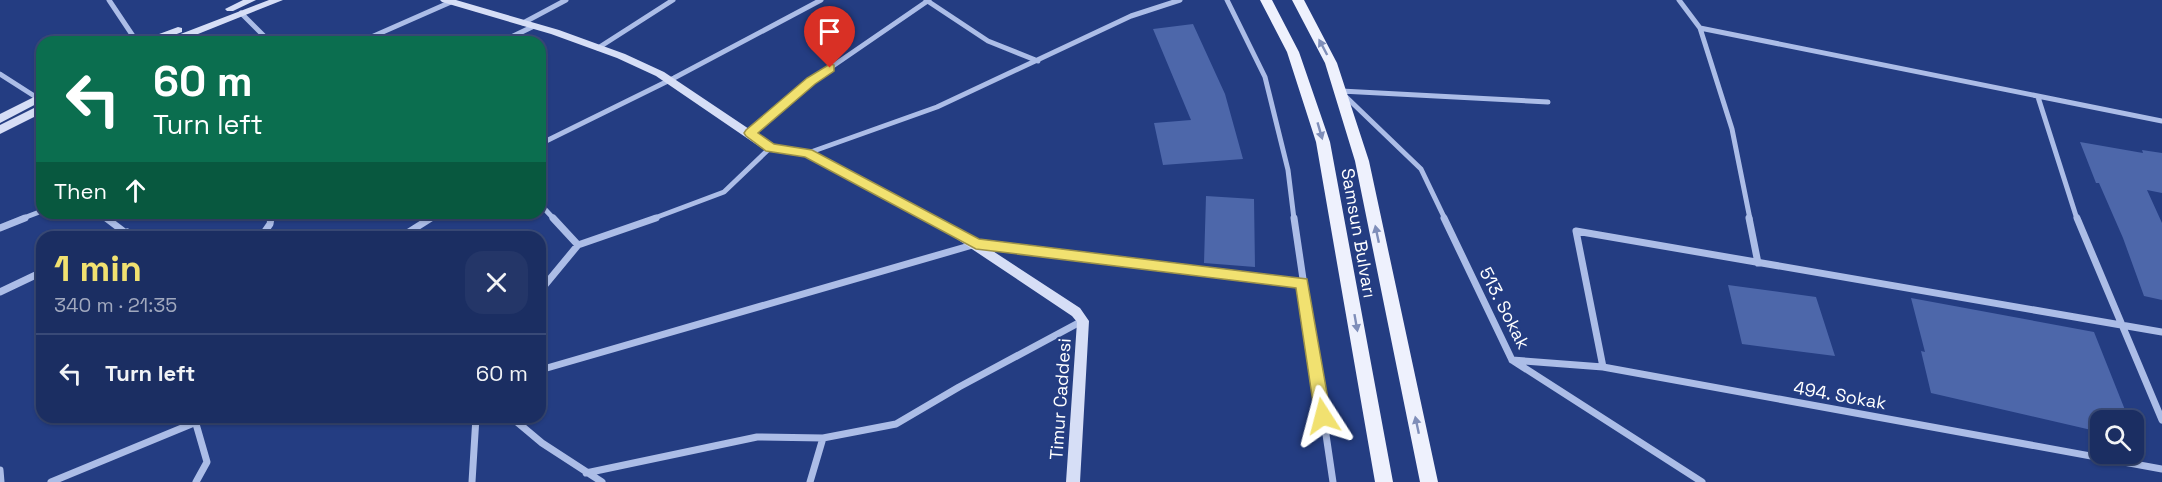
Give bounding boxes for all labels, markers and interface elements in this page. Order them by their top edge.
pin [804,6,855,68]
icon: arrive [813,15,846,48]
one-way arrow [1318,38,1328,55]
text: 60 m [153,55,253,108]
icon: left [54,60,132,138]
text: Turn left [153,107,263,142]
one-way arrow [1315,122,1325,140]
street label: Samsun Bulvarı [1336,166,1382,300]
icon: ahead [119,174,152,207]
text: Then [54,177,107,205]
one-way arrow [1372,224,1382,243]
text: 1 min [54,246,142,292]
button: close [465,251,528,314]
street label: 513. Sokak [1475,263,1536,353]
text: 340 m · 21:35 [54,292,177,318]
one-way arrow [1352,313,1361,332]
street label: Timur Caddesi [1044,337,1076,461]
icon: left [54,357,87,390]
text: Turn left [105,359,195,387]
text: 60 m [476,359,528,387]
street label: 494. Sokak [1792,376,1888,415]
position arrow [1291,384,1355,448]
map controls [2090,410,2144,464]
button: search [2090,410,2144,464]
one-way arrow [1412,415,1421,434]

